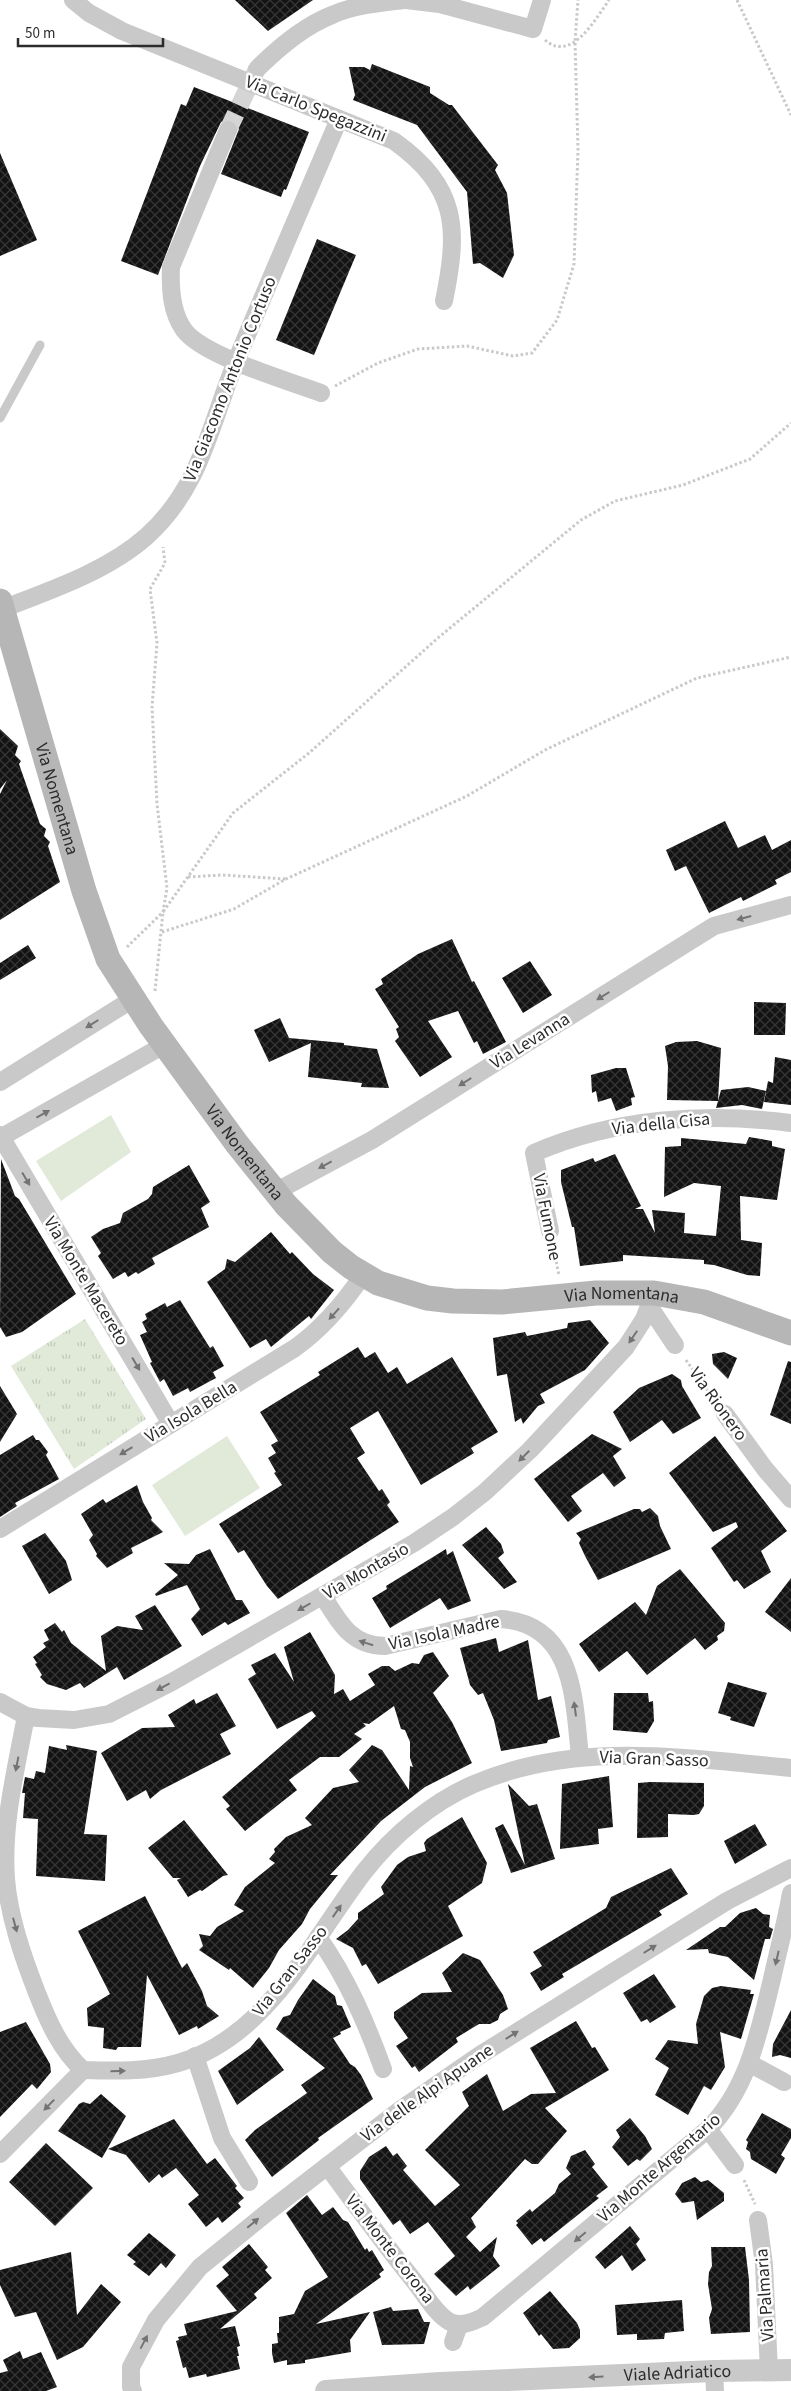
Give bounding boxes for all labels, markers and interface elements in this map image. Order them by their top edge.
scale bar [18,15,162,47]
text: 50 m [25,23,55,44]
street label: Via Carlo Spegazzini [242,69,390,149]
street label: Via Giacomo Antonio Cortuso [177,273,283,485]
street label: Via Nomentana [29,740,85,858]
one-way arrow [736,914,752,922]
one-way arrow [596,991,609,1000]
street label: Via Levanna [485,1007,575,1075]
one-way arrow [85,1020,98,1029]
one-way arrow [458,1077,471,1087]
street label: Via Nomentana [200,1099,290,1206]
street label: Via della Cisa [611,1106,711,1142]
one-way arrow [36,1110,49,1119]
one-way arrow [318,1161,332,1169]
street label: Via Fumone [526,1171,568,1263]
one-way arrow [22,1173,31,1186]
street label: Via Monte Macereto [37,1212,135,1350]
street label: Via Nomentana [563,1280,681,1310]
one-way arrow [328,1307,340,1319]
one-way arrow [629,1330,638,1343]
one-way arrow [132,1358,141,1371]
street label: Via Rionero [683,1362,753,1446]
street label: Via Isola Bella [140,1375,242,1449]
one-way arrow [120,1447,133,1456]
one-way arrow [518,1450,530,1462]
street label: Via Montasio [318,1536,414,1606]
one-way arrow [297,1603,311,1611]
street label: Via Isola Madre [386,1609,502,1657]
one-way arrow [358,1639,373,1647]
one-way arrow [155,1683,170,1691]
one-way arrow [571,1700,579,1716]
street label: Via Gran Sasso [599,1745,709,1773]
one-way arrow [12,1757,20,1773]
one-way arrow [332,1904,342,1918]
one-way arrow [12,1918,20,1933]
street label: Via Gran Sasso [246,1920,334,2022]
one-way arrow [643,1944,656,1953]
one-way arrow [773,1951,781,1966]
one-way arrow [505,2030,518,2040]
street label: Via delle Alpi Apuane [356,2038,498,2148]
one-way arrow [110,2067,126,2075]
one-way arrow [43,2099,55,2111]
street label: Via Monte Argentario [592,2107,726,2229]
street label: Via Monte Corona [339,2189,441,2309]
one-way arrow [247,2218,260,2229]
one-way arrow [573,2232,586,2243]
street label: Via Palmaria [749,2248,781,2342]
one-way arrow [140,2334,148,2349]
street label: Viale Adriatico [623,2358,731,2387]
one-way arrow [587,2373,603,2381]

